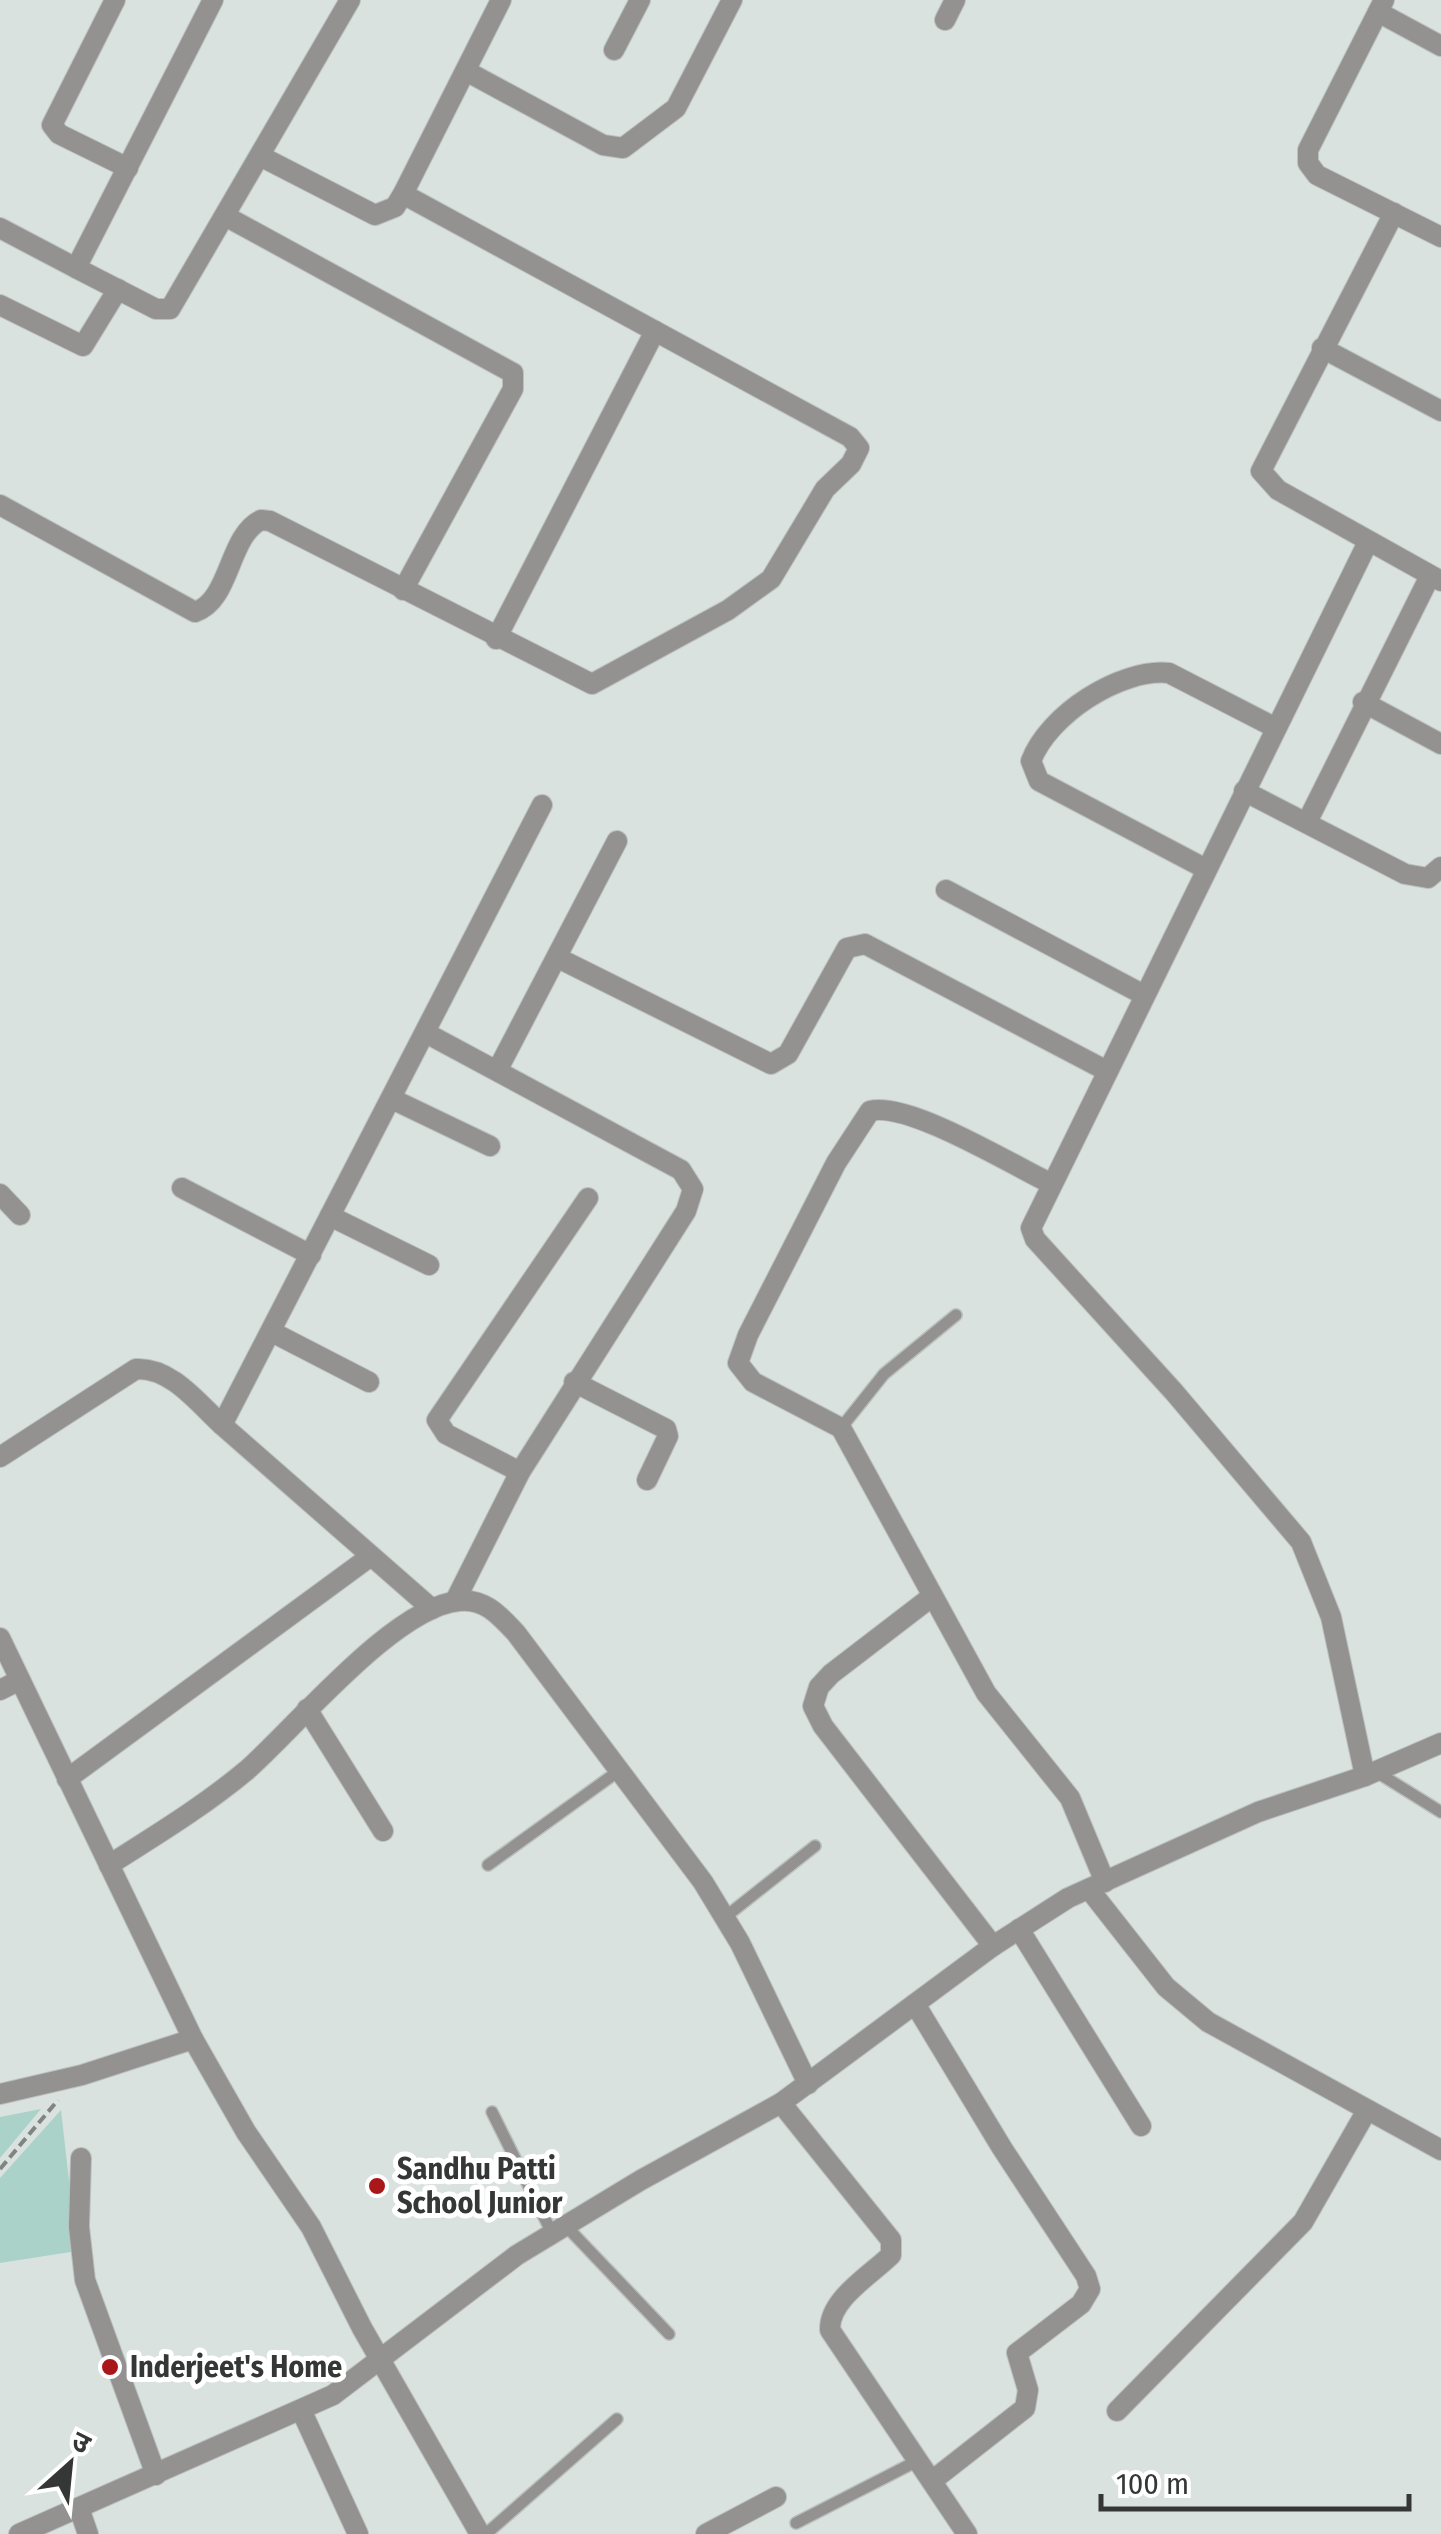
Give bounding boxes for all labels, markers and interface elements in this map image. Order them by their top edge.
place label: Sandhu Patti School Junior [397,2151,564,2221]
marker: Sandhu Patti School Junior [366,2175,388,2197]
place label: Inderjeet's Home [130,2349,342,2385]
marker: Inderjeet's Home [99,2356,121,2378]
north arrow [20,2414,120,2514]
text: उ [66,2424,96,2461]
scale bar [1101,2449,1408,2511]
text: 100 m [1116,2466,1189,2502]

